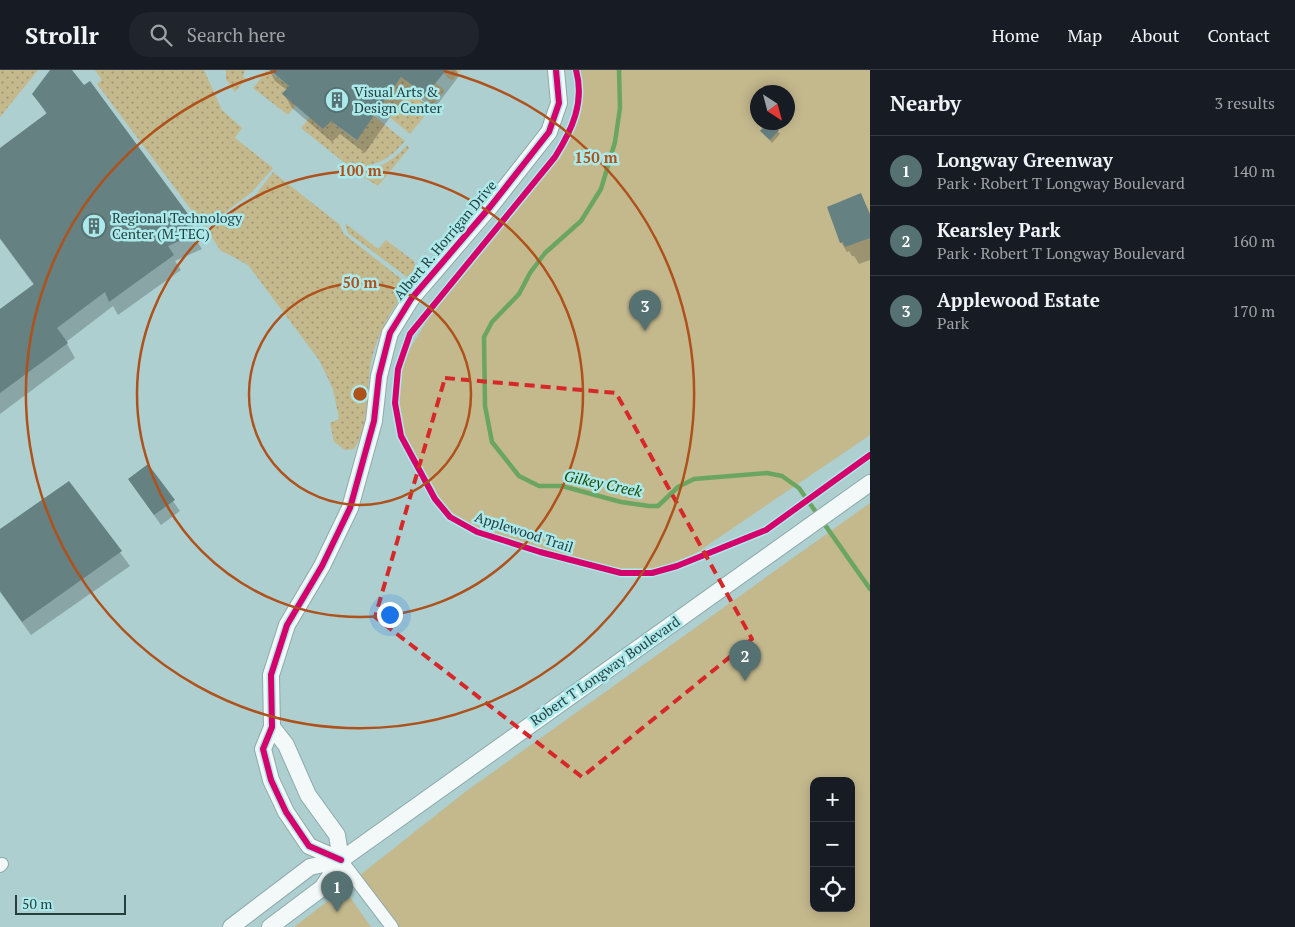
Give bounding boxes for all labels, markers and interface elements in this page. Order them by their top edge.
search box [129,12,479,57]
text: Strollr [25,19,99,51]
icon: search [147,21,175,49]
text: Search here [187,22,286,47]
text: Home [992,23,1039,47]
text: Map [1067,23,1102,47]
text: About [1130,23,1179,47]
text: Contact [1207,23,1270,47]
place label: Visual Arts & Design Center [354,82,443,117]
north arrow [750,85,795,130]
building icon: Visual Arts & Design Center [324,87,350,113]
text: Nearby [890,89,961,117]
text: 3 results [1215,92,1275,114]
text: 150 m [574,147,618,167]
text: Longway Greenway [937,147,1113,172]
text: 100 m [338,160,382,180]
text: 1 [901,160,911,182]
text: 140 m [1232,160,1275,182]
text: Park · Robert T Longway Boulevard [937,172,1185,194]
street label: Albert R. Horrigan Drive [389,176,500,303]
place label: Regional Technology Center (M-TEC) [112,208,243,243]
building icon: Regional Technology Center (M-TEC) [81,213,107,239]
text: Kearsley Park [937,217,1060,242]
text: 2 [901,230,911,252]
text: 160 m [1232,230,1275,252]
text: Park · Robert T Longway Boulevard [937,242,1185,264]
text: 50 m [343,272,378,292]
text: Applewood Estate [937,287,1100,312]
pin: 3 [629,290,661,331]
text: 3 [901,300,911,322]
text: 170 m [1232,300,1275,322]
text: Park [937,312,969,334]
centre of rings [351,385,369,403]
water label: Gilkey Creek [563,465,645,501]
street label: Applewood Trail [472,507,576,556]
your location [377,602,403,628]
street label: Robert T Longway Boulevard [526,611,684,730]
pin: 2 [729,640,761,681]
map controls [810,777,855,912]
button: + [810,777,855,822]
button: − [810,822,855,867]
button: locate [810,867,855,912]
pin: 1 [321,871,353,912]
scale bar [15,892,126,915]
text: 50 m [22,894,52,913]

